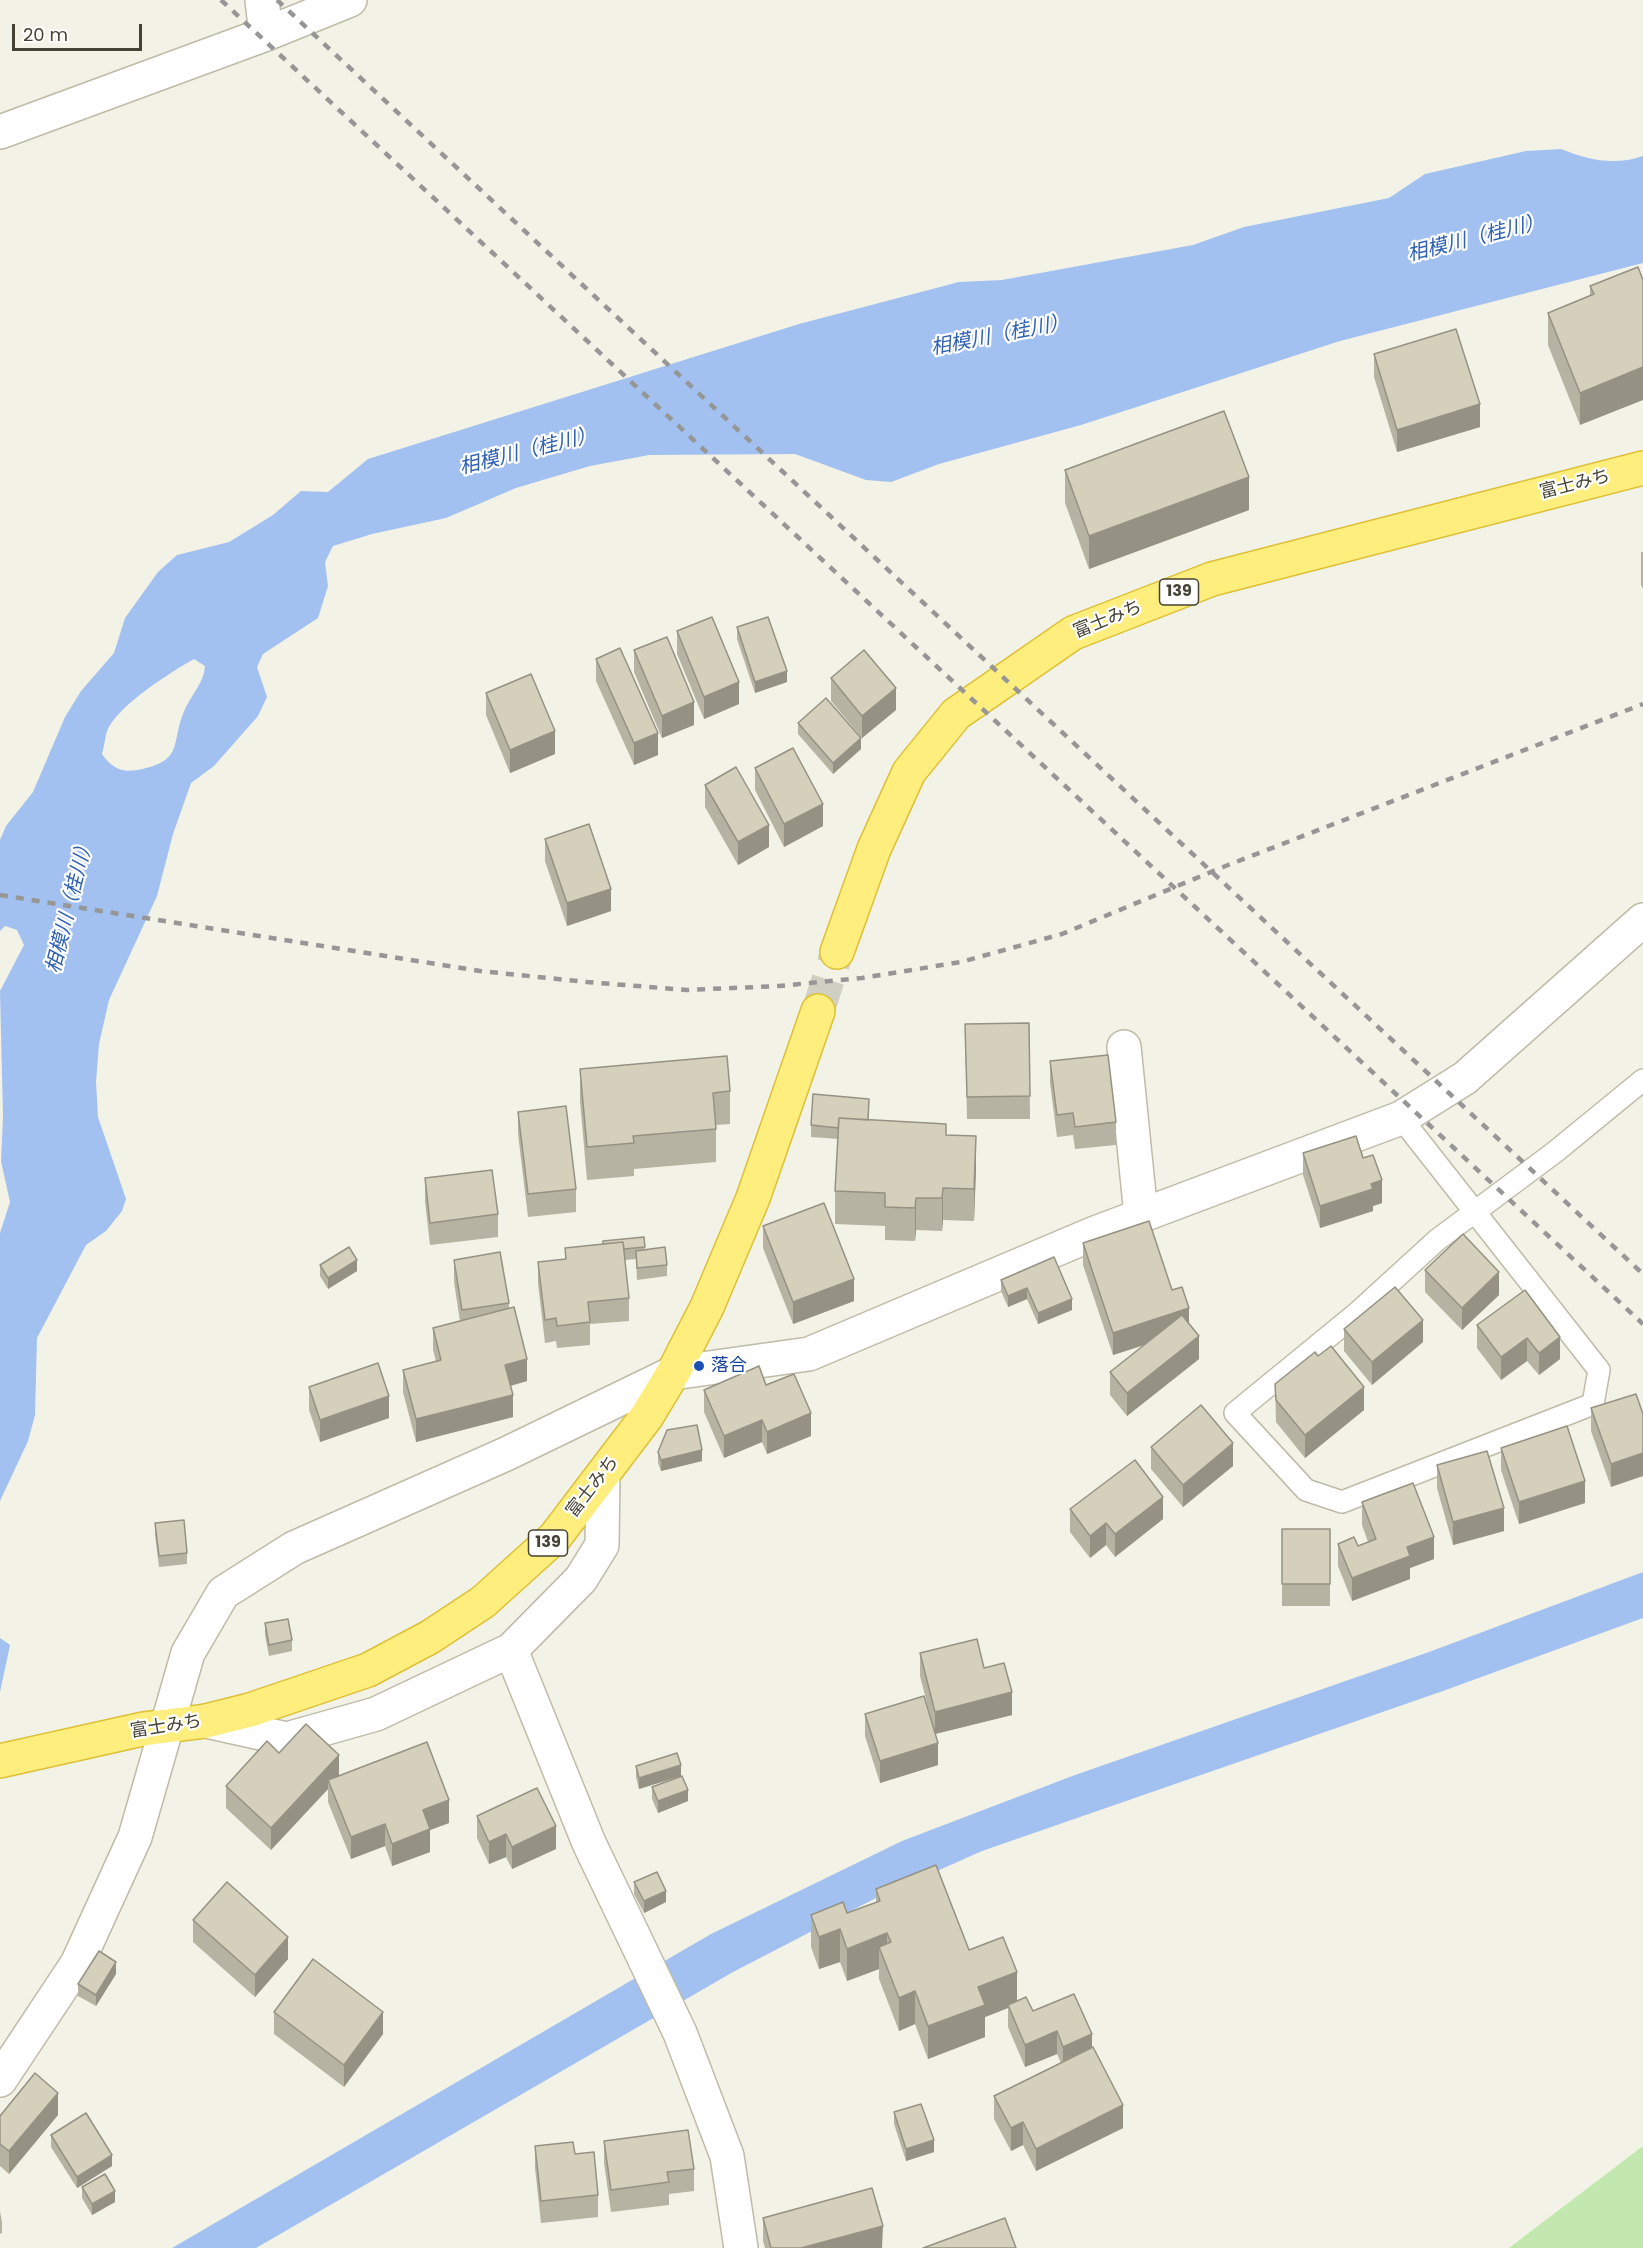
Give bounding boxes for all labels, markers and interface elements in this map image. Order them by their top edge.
scale bar [15,12,146,50]
text: 20 m [23,22,68,47]
water label: 相模川（桂川） [1405,210,1547,268]
water label: 相模川（桂川） [929,311,1071,361]
water label: 相模川（桂川） [457,423,599,481]
street label: 富士みち [1537,466,1613,504]
road number: 139 [1160,579,1198,605]
street label: 富士みち [1071,597,1145,643]
water label: 相模川（桂川） [42,834,100,976]
place label: 落合 [711,1355,747,1377]
marker: 落合 [692,1359,706,1373]
street label: 富士みち [562,1452,624,1522]
road number: 139 [528,1530,568,1556]
street label: 富士みち [129,1711,203,1743]

